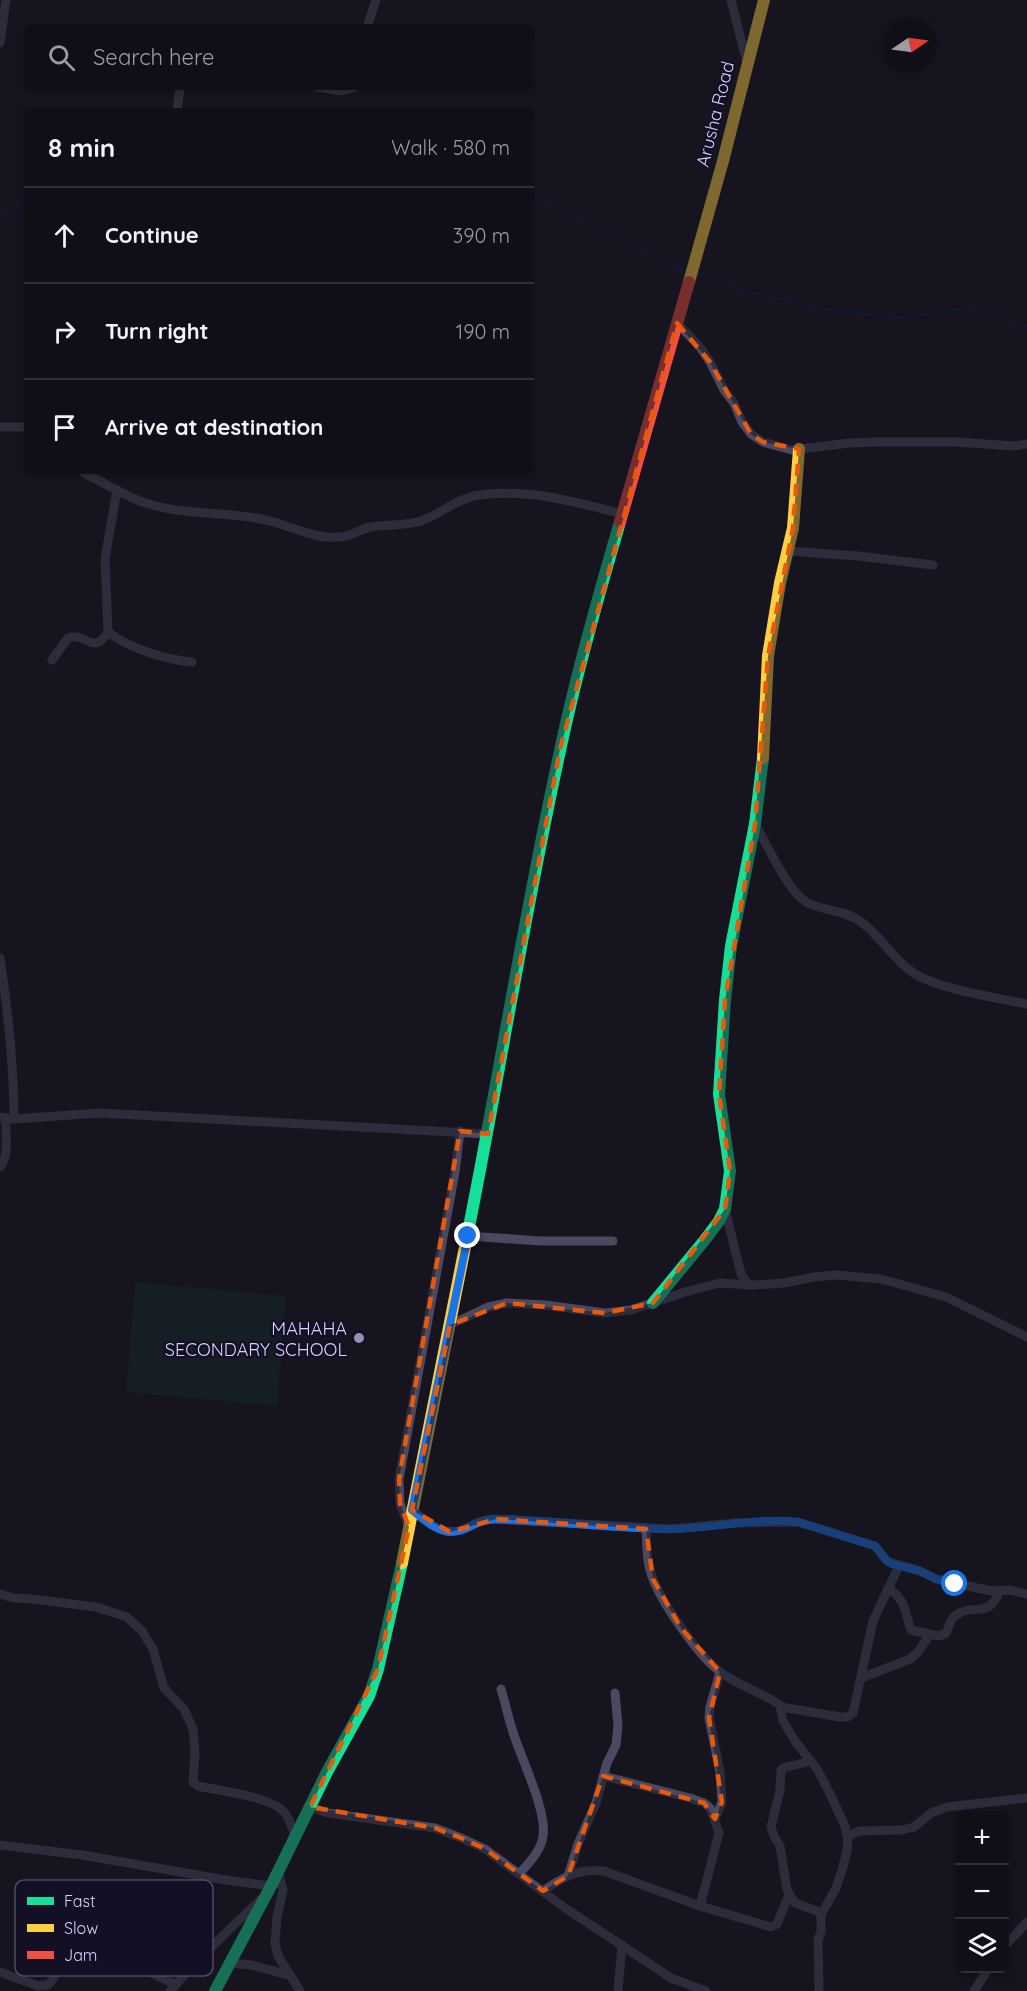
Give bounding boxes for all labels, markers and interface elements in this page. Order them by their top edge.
north arrow [883,18,937,72]
search box [24,24,534,90]
icon: search [45,41,78,74]
text: Search here [93,43,214,71]
street label: Arusha Road [691,59,739,169]
text: 8 min [48,131,115,164]
text: Walk · 580 m [391,135,510,160]
icon: ahead [48,219,81,252]
text: Continue [105,221,199,249]
text: 390 m [453,223,510,248]
icon: right [48,315,81,348]
text: Turn right [105,317,209,345]
text: 190 m [456,319,510,344]
icon: arrive [48,411,81,444]
text: Arrive at destination [105,413,323,441]
route end [454,1222,480,1248]
place label: MAHAHA SECONDARY SCHOOL [165,1317,347,1361]
marker: MAHAHA SECONDARY SCHOOL [352,1331,366,1345]
route start [941,1570,967,1596]
map controls [955,1811,1009,1973]
button: + [955,1811,1009,1865]
button: − [955,1865,1009,1919]
legend [15,1880,213,1976]
text: Fast [64,1891,95,1911]
text: Slow [64,1918,98,1938]
button: layers [955,1919,1009,1973]
text: Jam [64,1945,97,1965]

